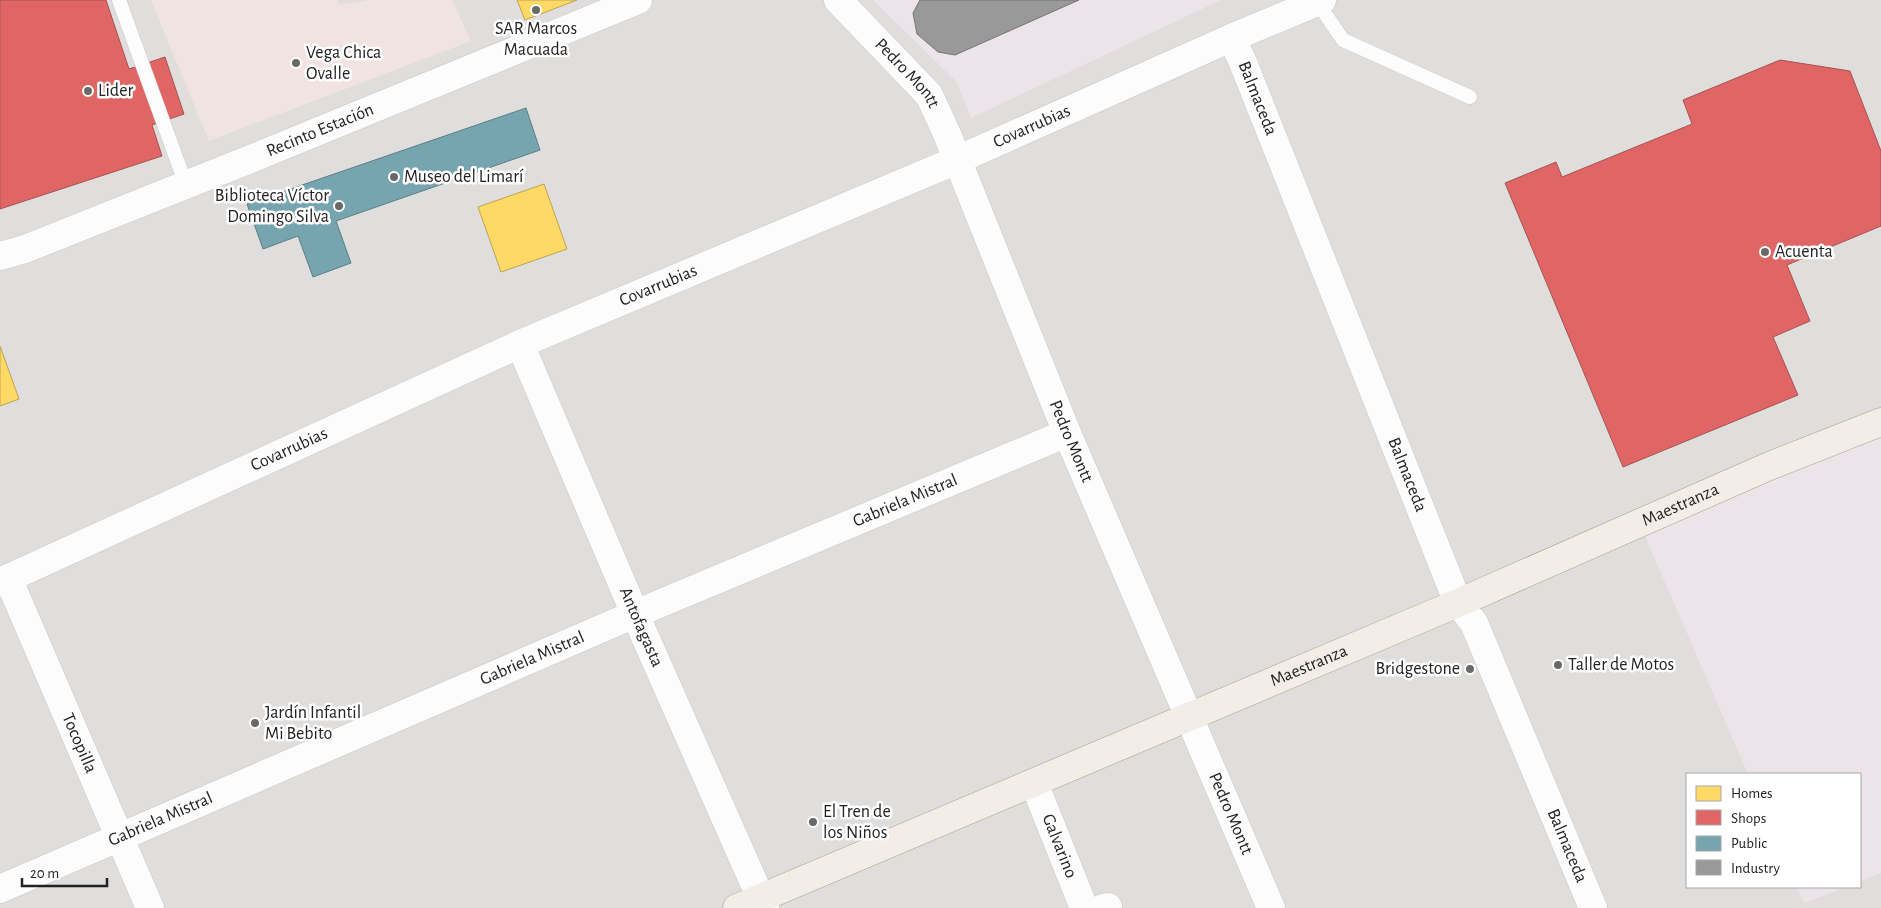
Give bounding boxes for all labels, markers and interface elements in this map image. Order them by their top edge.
marker: SAR Marcos Macuada [530,4,542,16]
place label: SAR Marcos Macuada [495,20,577,59]
street label: Pedro Montt [871,35,943,111]
place label: Vega Chica Ovalle [306,44,381,83]
marker: Vega Chica Ovalle [290,57,302,69]
street label: Balmaceda [1235,59,1280,138]
place label: Lider [98,82,133,100]
marker: Lider [82,85,94,97]
street label: Recinto Estación [264,100,376,160]
street label: Covarrubias [991,102,1073,152]
place label: Museo del Limarí [404,168,524,186]
marker: Museo del Limarí [388,171,400,183]
place label: Biblioteca Víctor Domingo Silva [215,187,329,226]
marker: Biblioteca Víctor Domingo Silva [333,200,345,212]
place label: Acuenta [1775,243,1833,261]
marker: Acuenta [1759,246,1771,258]
street label: Covarrubias [617,261,700,310]
street label: Pedro Montt [1046,398,1096,485]
street label: Covarrubias [248,424,330,475]
street label: Balmaceda [1384,435,1430,514]
street label: Gabriela Mistral [850,471,960,531]
street label: Maestranza [1639,480,1722,530]
street label: Antofagasta [616,585,666,670]
street label: Gabriela Mistral [477,628,587,689]
street label: Maestranza [1268,642,1350,690]
place label: Taller de Motos [1568,656,1674,674]
marker: Taller de Motos [1552,659,1564,671]
place label: Bridgestone [1376,660,1460,678]
marker: Bridgestone [1464,663,1476,675]
place label: Jardín Infantil Mi Bebito [265,704,361,743]
street label: Tocopilla [58,711,100,776]
marker: Jardín Infantil Mi Bebito [249,717,261,729]
street label: Pedro Montt [1205,770,1256,858]
legend [1686,773,1861,888]
text: Homes [1731,786,1773,801]
street label: Gabriela Mistral [106,789,215,850]
place label: El Tren de los Niños [823,803,891,842]
street label: Balmaceda [1544,806,1590,885]
text: Shops [1731,811,1766,826]
street label: Galvarino [1038,812,1080,881]
marker: El Tren de los Niños [807,816,819,828]
text: Public [1731,836,1767,851]
scale bar [22,856,108,888]
text: Industry [1731,861,1780,876]
text: 20 m [30,866,59,881]

